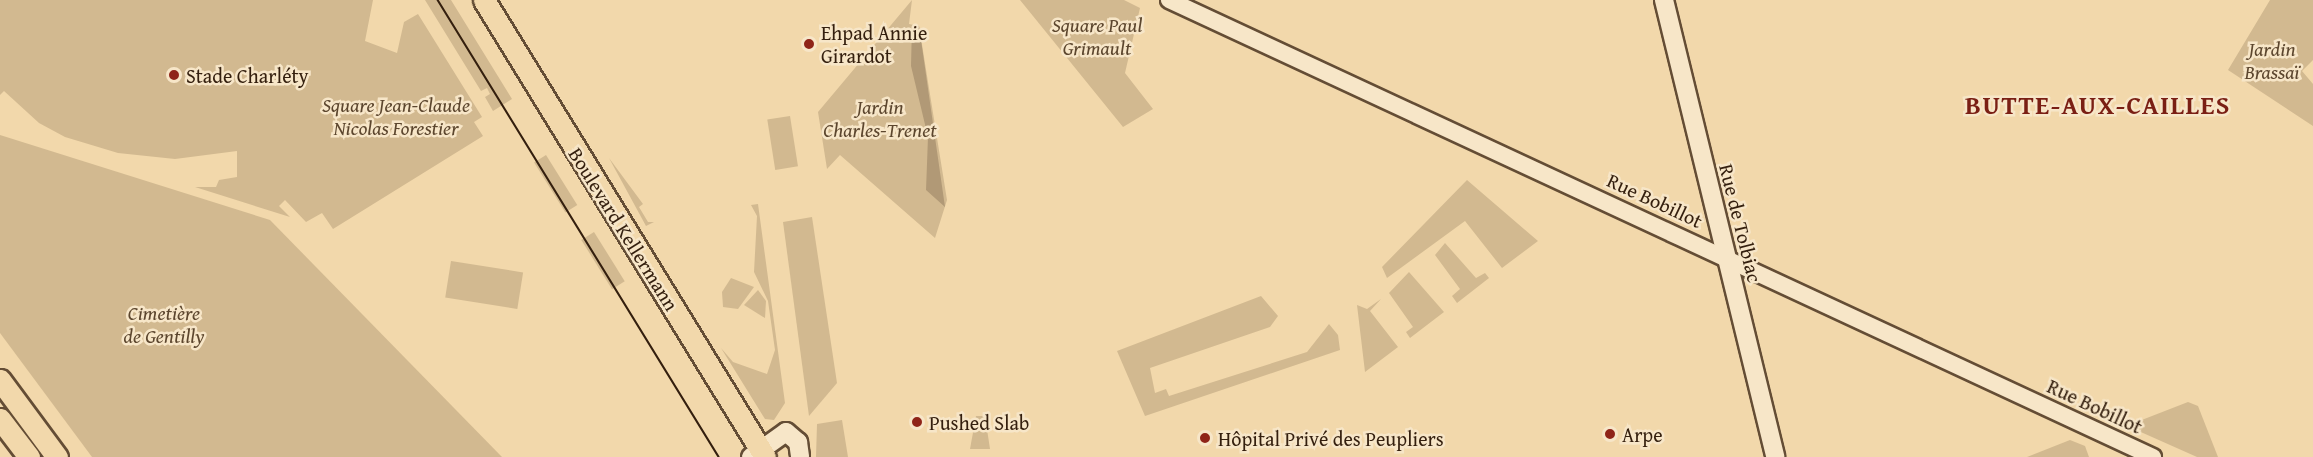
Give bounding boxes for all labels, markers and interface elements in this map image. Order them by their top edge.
park label: Square Paul Grimault [1052,13,1142,60]
place label: Ehpad Annie Girardot [821,20,927,67]
marker: Ehpad Annie Girardot [802,37,816,51]
park label: Jardin Brassaï [2245,37,2299,84]
place label: Stade Charléty [186,63,309,87]
marker: Stade Charléty [167,68,181,82]
district label: BUTTE-AUX-CAILLES [1965,89,2231,121]
park label: Square Jean-Claude Nicolas Forestier [322,93,470,140]
park label: Jardin Charles-Trenet [823,94,937,141]
street label: Boulevard Kellermann [564,143,684,315]
street label: Rue de Tolbiac [1715,161,1767,285]
street label: Rue Bobillot [1604,168,1706,232]
park label: Cimetière de Gentilly [124,301,204,348]
street label: Rue Bobillot [2044,374,2146,438]
place label: Pushed Slab [929,410,1029,434]
marker: Pushed Slab [910,415,924,429]
place label: Arpe [1622,422,1663,446]
place label: Hôpital Privé des Peupliers [1218,426,1444,450]
marker: Arpe [1603,427,1617,441]
marker: Hôpital Privé des Peupliers [1196,429,1214,447]

